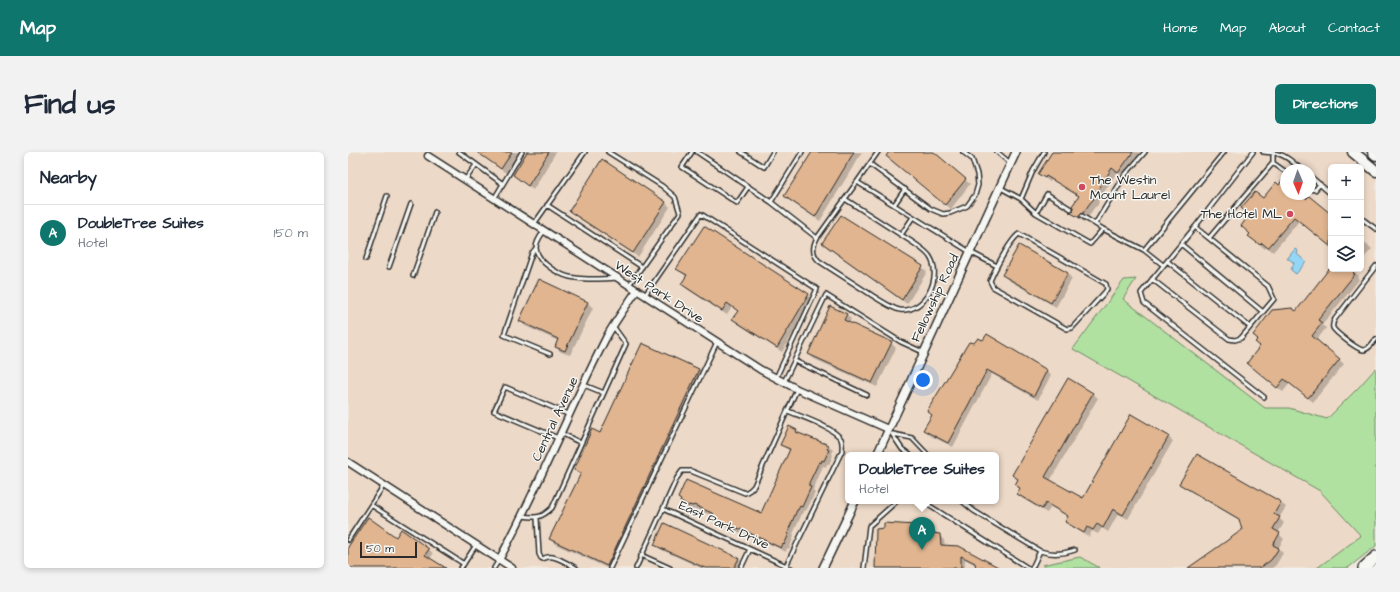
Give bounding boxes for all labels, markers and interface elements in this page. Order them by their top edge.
text: Map [20,15,56,42]
text: Home [1163,18,1198,38]
text: Map [1220,18,1246,38]
text: About [1268,18,1306,38]
text: Contact [1328,18,1380,38]
button: Directions [1275,84,1376,124]
text: Find us [24,85,115,124]
north arrow [1280,164,1316,200]
map controls [1328,164,1364,272]
button: + [1328,164,1364,200]
text: Nearby [40,166,97,190]
place label: The Westin Mount Laurel [1090,171,1170,204]
marker: The Westin Mount Laurel [1077,182,1087,192]
button: − [1328,200,1364,236]
place label: The Hotel ML [1201,205,1282,223]
marker: The Hotel ML [1285,209,1295,219]
text: DoubleTree Suites [78,213,204,234]
text: A [49,224,57,242]
text: 150 m [274,224,308,242]
text: Hotel [78,234,108,252]
button: layers [1328,236,1364,272]
street label: Fellowship Road [907,251,963,345]
street label: West Park Drive [611,256,707,328]
your location [913,370,933,390]
street label: Central Avenue [528,374,582,464]
popup [845,452,999,504]
text: DoubleTree Suites [859,459,985,480]
text: Hotel [859,480,889,498]
street label: East Park Drive [676,496,772,554]
pin: A [909,517,935,550]
scale bar [360,540,417,559]
text: 50 m [366,541,394,556]

